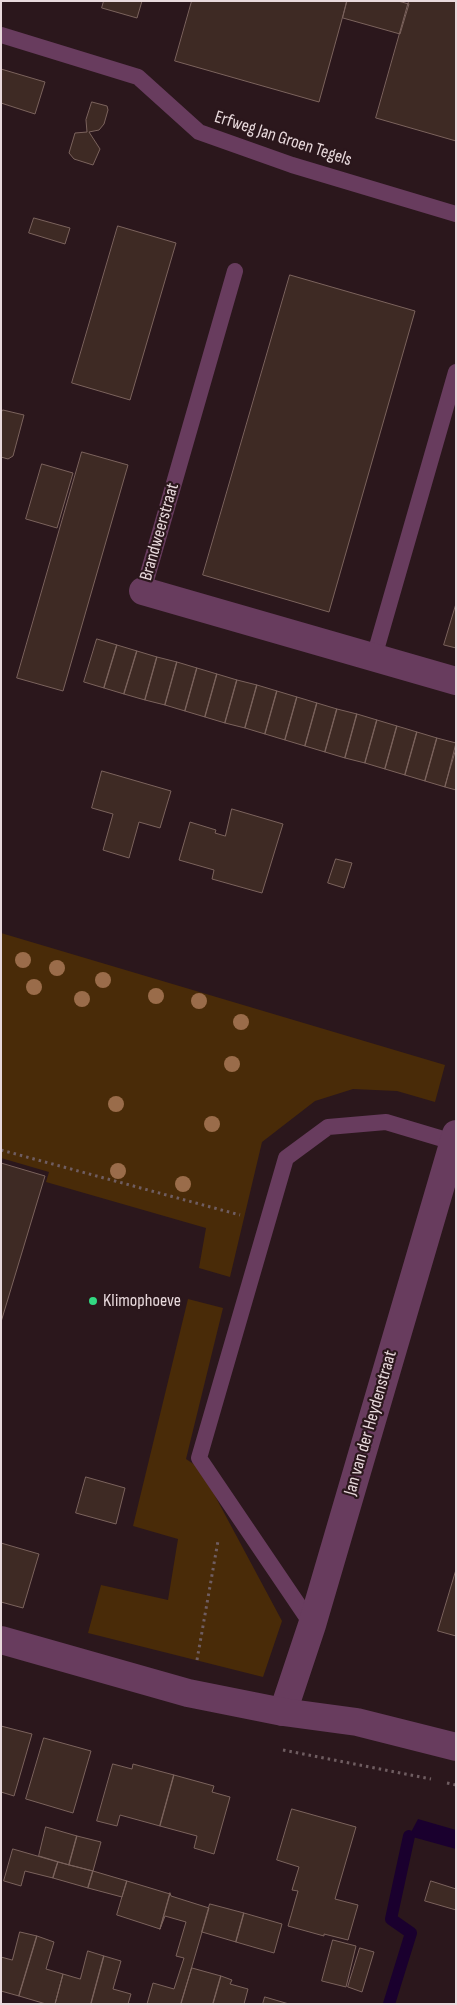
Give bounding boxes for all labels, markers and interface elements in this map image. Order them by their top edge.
street label: Erfweg Jan Groen Tegels [212,107,354,171]
street label: Brandweerstraat [136,481,184,583]
place label: Klimophoeve [103,1290,181,1312]
marker: Klimophoeve [87,1295,99,1307]
street label: Jan van der Heydenstraat [340,1348,402,1498]

